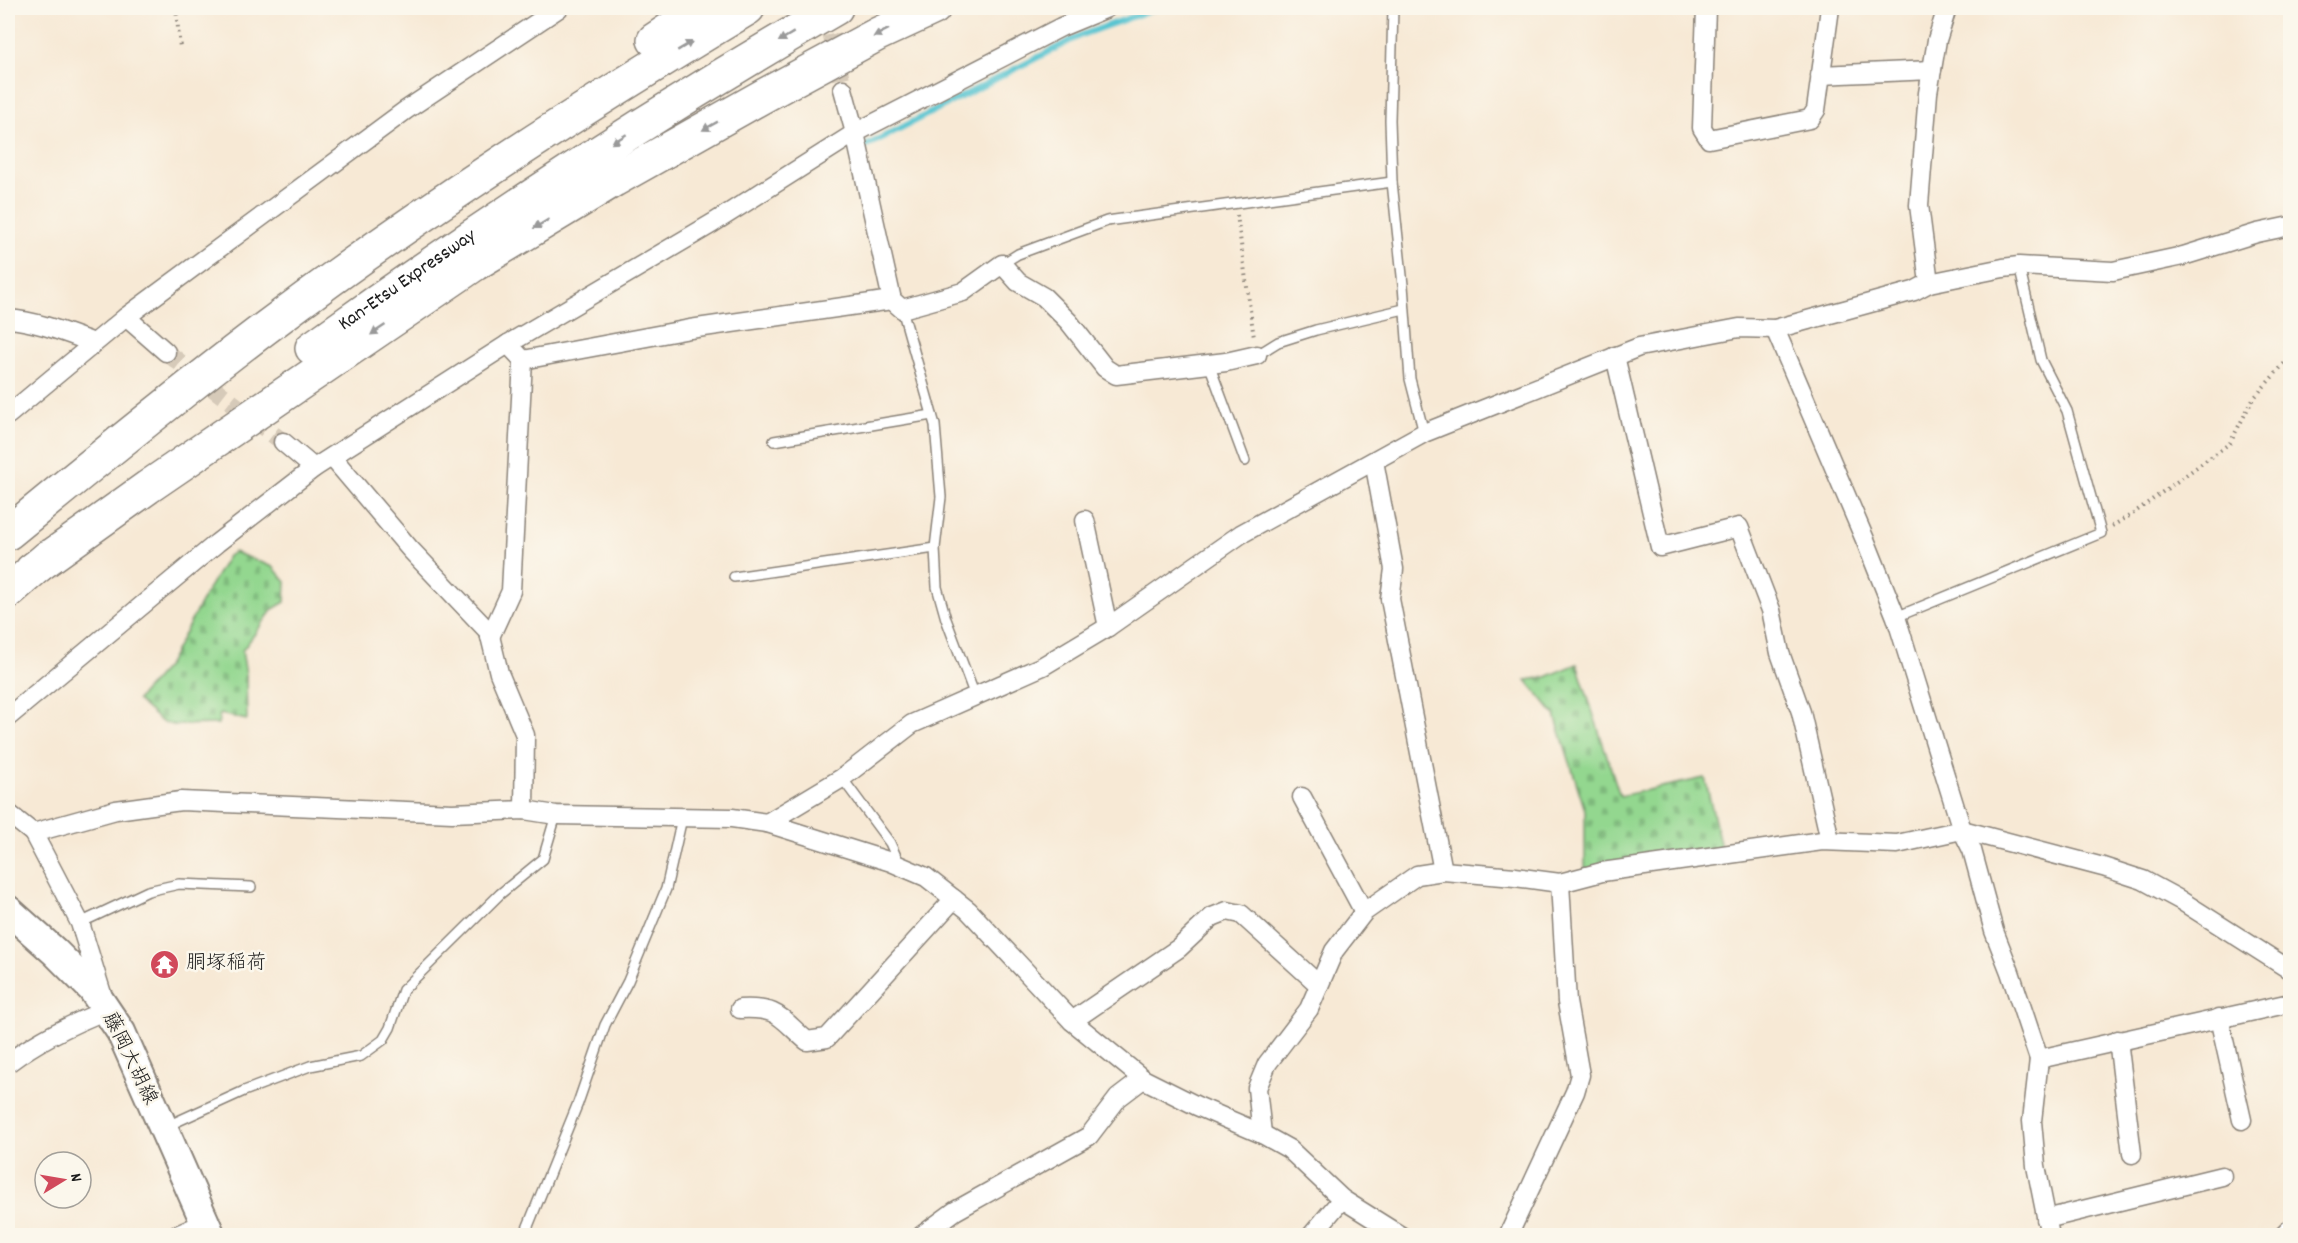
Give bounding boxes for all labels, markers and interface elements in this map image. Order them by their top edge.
one-way arrow [872,28,889,38]
one-way arrow [778,32,794,43]
one-way arrow [677,40,693,51]
one-way arrow [702,121,718,132]
one-way arrow [611,134,628,145]
one-way arrow [532,219,549,229]
street label: Kan-Etsu Expressway [333,222,483,338]
one-way arrow [370,324,386,336]
temple icon: 胴塚稲荷 [149,948,181,980]
place label: 胴塚稲荷 [186,950,266,978]
street label: 藤岡大胡線 [94,1008,164,1110]
north arrow [33,1150,93,1210]
text: N [63,1172,87,1184]

